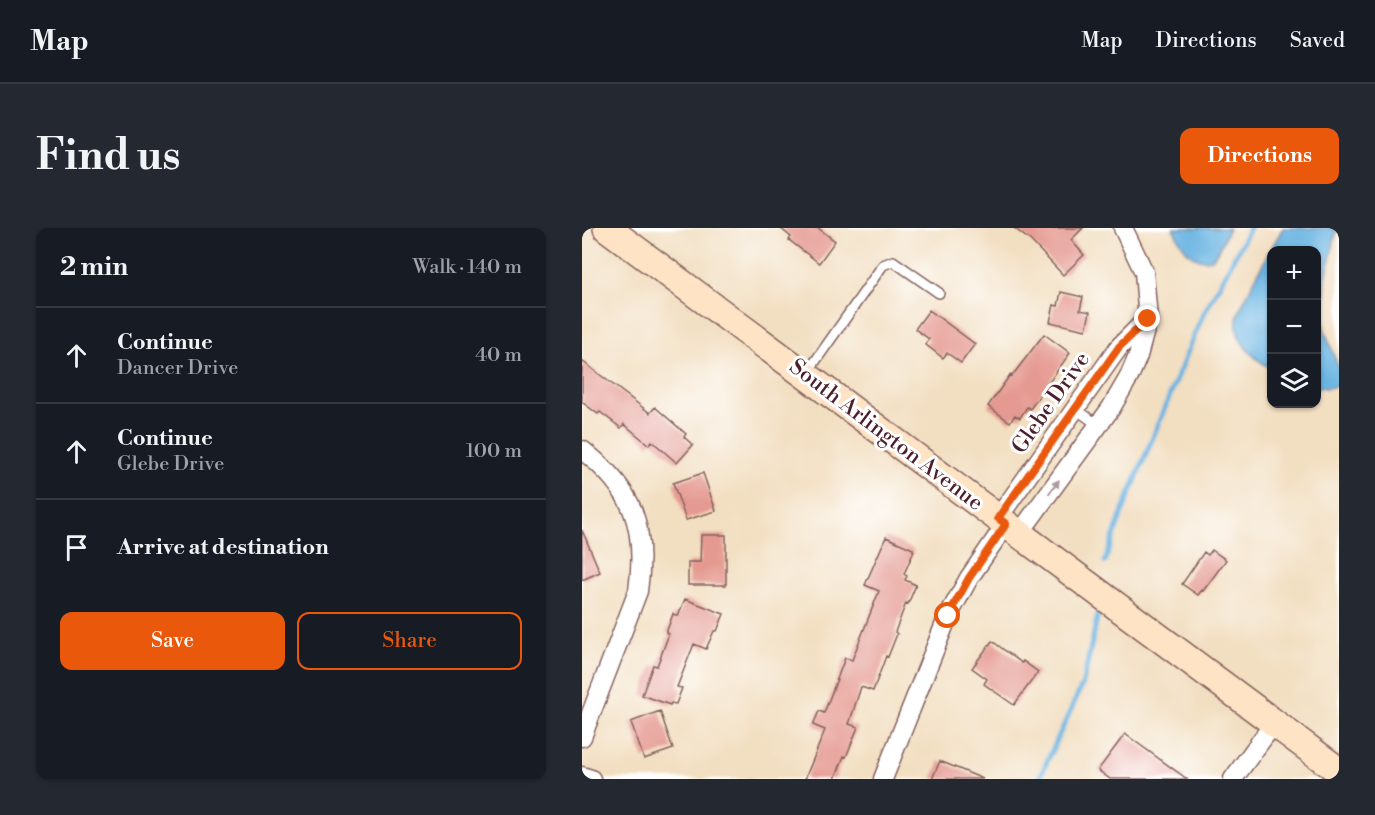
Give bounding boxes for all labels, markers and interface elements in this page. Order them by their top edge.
text: Map [30,24,89,59]
text: Map [1081,28,1123,54]
text: Directions [1156,28,1257,54]
text: Saved [1290,28,1345,54]
button: Directions [1180,128,1339,184]
text: Find us [36,130,180,183]
map controls [1267,246,1321,408]
button: + [1267,246,1321,300]
text: 2 min [60,251,128,283]
text: Walk · 140 m [412,255,522,280]
button: − [1267,300,1321,354]
route end [1134,305,1160,331]
text: Continue [117,329,213,356]
icon: ahead [60,339,93,372]
text: 40 m [475,343,522,368]
street label: Glebe Drive [1006,347,1096,459]
street label: South Arlington Avenue [784,353,988,517]
button: layers [1267,354,1321,408]
text: Dancer Drive [117,356,238,381]
text: Continue [117,425,213,452]
icon: ahead [60,435,93,468]
text: 100 m [466,439,522,464]
text: Glebe Drive [117,452,224,477]
one-way arrow [1048,479,1060,495]
icon: arrive [60,531,93,564]
text: Arrive at destination [117,534,329,561]
route start [934,602,960,628]
button: Save [60,612,285,670]
button: Share [297,612,522,670]

